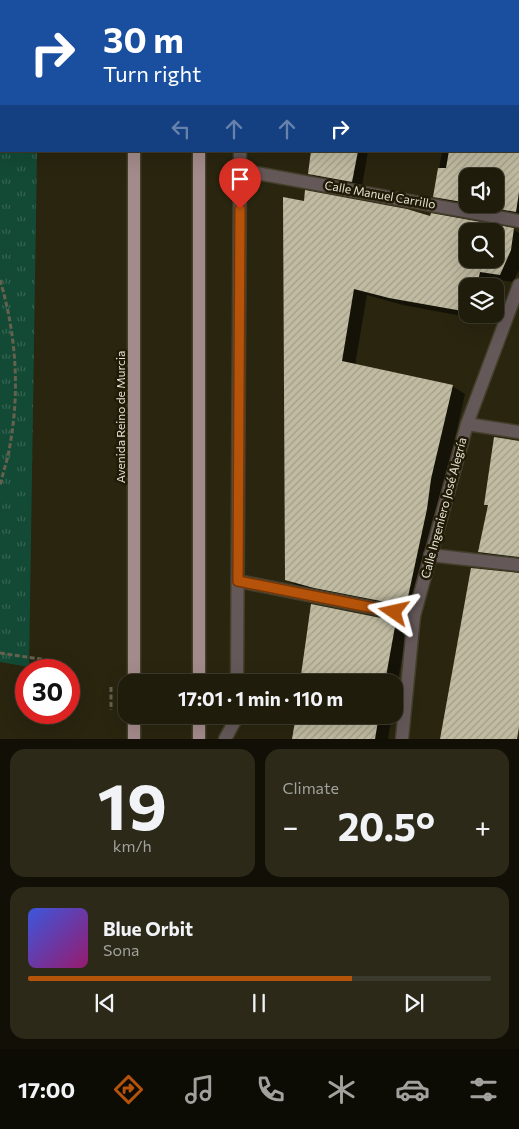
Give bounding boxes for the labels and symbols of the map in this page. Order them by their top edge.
pin [219,158,261,209]
street label: Calle Manuel Carrillo [324,177,437,211]
street label: Avenida Reino de Murcia [113,351,127,483]
street label: Calle Ingeniero José Alegría [417,436,470,580]
position arrow [367,585,419,637]
speed limit sign: 30 [15,659,80,724]

